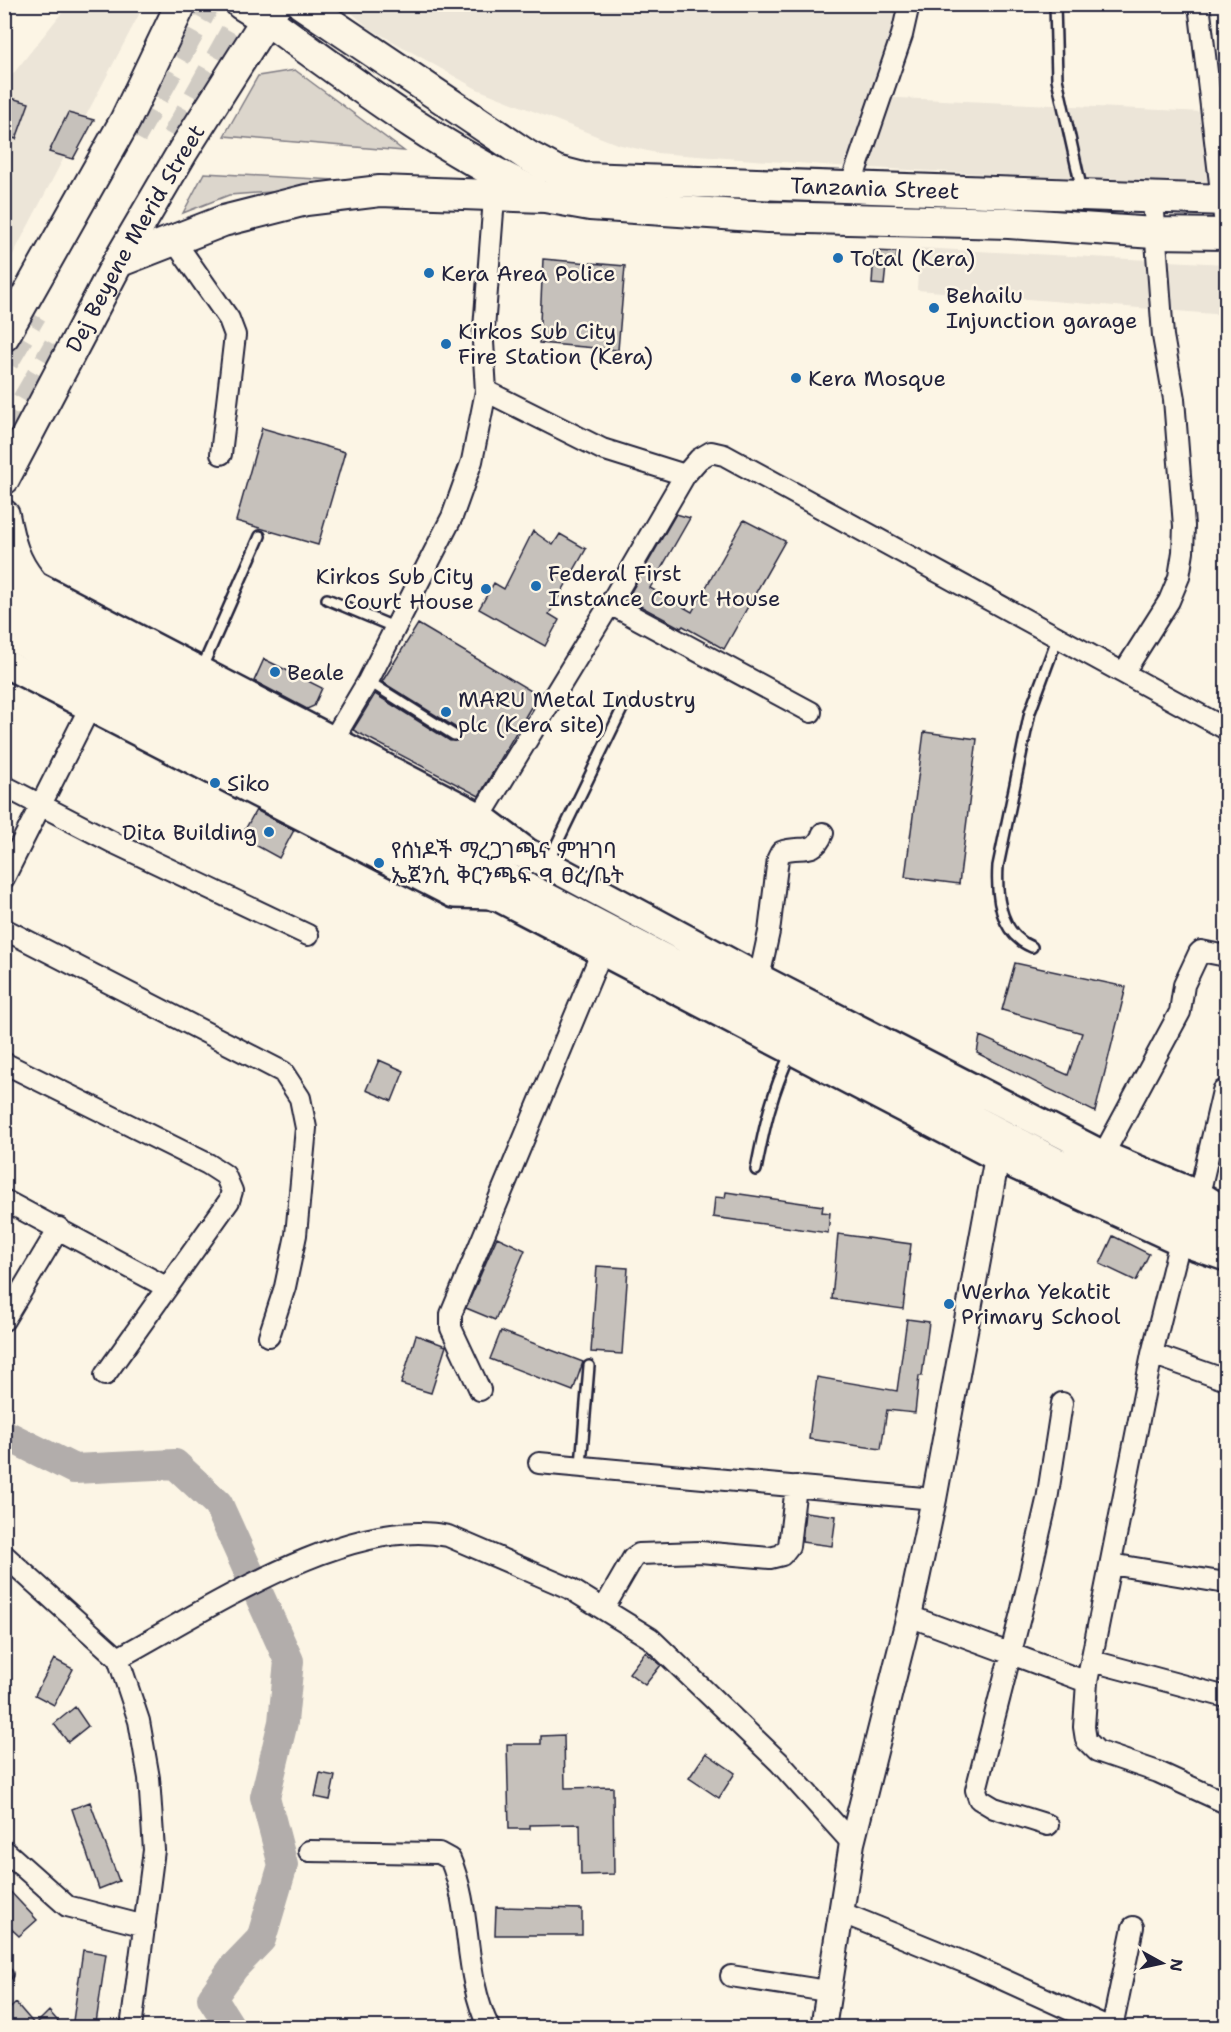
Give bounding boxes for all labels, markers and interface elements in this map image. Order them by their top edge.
street label: Dej Beyene Merid Street [59,119,211,357]
street label: Tanzania Street [790,171,960,205]
place label: Total (Kera) [850,244,975,273]
marker: Total (Kera) [831,251,845,265]
place label: Kera Area Police [441,259,616,288]
marker: Kera Area Police [422,266,436,280]
place label: Behailu Injunction garage [946,281,1137,335]
marker: Behailu Injunction garage [927,301,941,315]
place label: Kirkos Sub City Fire Station (Kera) [458,317,653,371]
marker: Kirkos Sub City Fire Station (Kera) [439,337,453,351]
place label: Kera Mosque [808,364,946,393]
marker: Kera Mosque [789,371,803,385]
place label: Federal First Instance Court House [548,559,781,613]
place label: Kirkos Sub City Court House [316,562,474,616]
marker: Federal First Instance Court House [529,579,543,593]
marker: Kirkos Sub City Court House [479,582,493,596]
place label: Beale [287,658,345,687]
marker: Beale [268,665,282,679]
place label: MARU Metal Industry plc (Kera site) [458,685,696,739]
marker: MARU Metal Industry plc (Kera site) [439,705,453,719]
place label: Siko [227,769,270,798]
marker: Siko [208,776,222,790]
place label: Dita Building [122,818,257,847]
marker: Dita Building [262,825,276,839]
place label: የሰነዶች ማረጋገጫና ምዝገባ ኤጀንሲ ቅርንጫፍ 9 ፀረ/ቤት [391,836,624,890]
marker: የሰነዶች ማረጋገጫና ምዝገባ ኤጀንሲ ቅርንጫፍ 9 ፀረ/ቤት [372,856,386,870]
place label: Werha Yekatit Primary School [961,1277,1121,1331]
marker: Werha Yekatit Primary School [942,1297,956,1311]
north arrow [1132,1933,1192,1993]
text: N [1165,1957,1188,1973]

